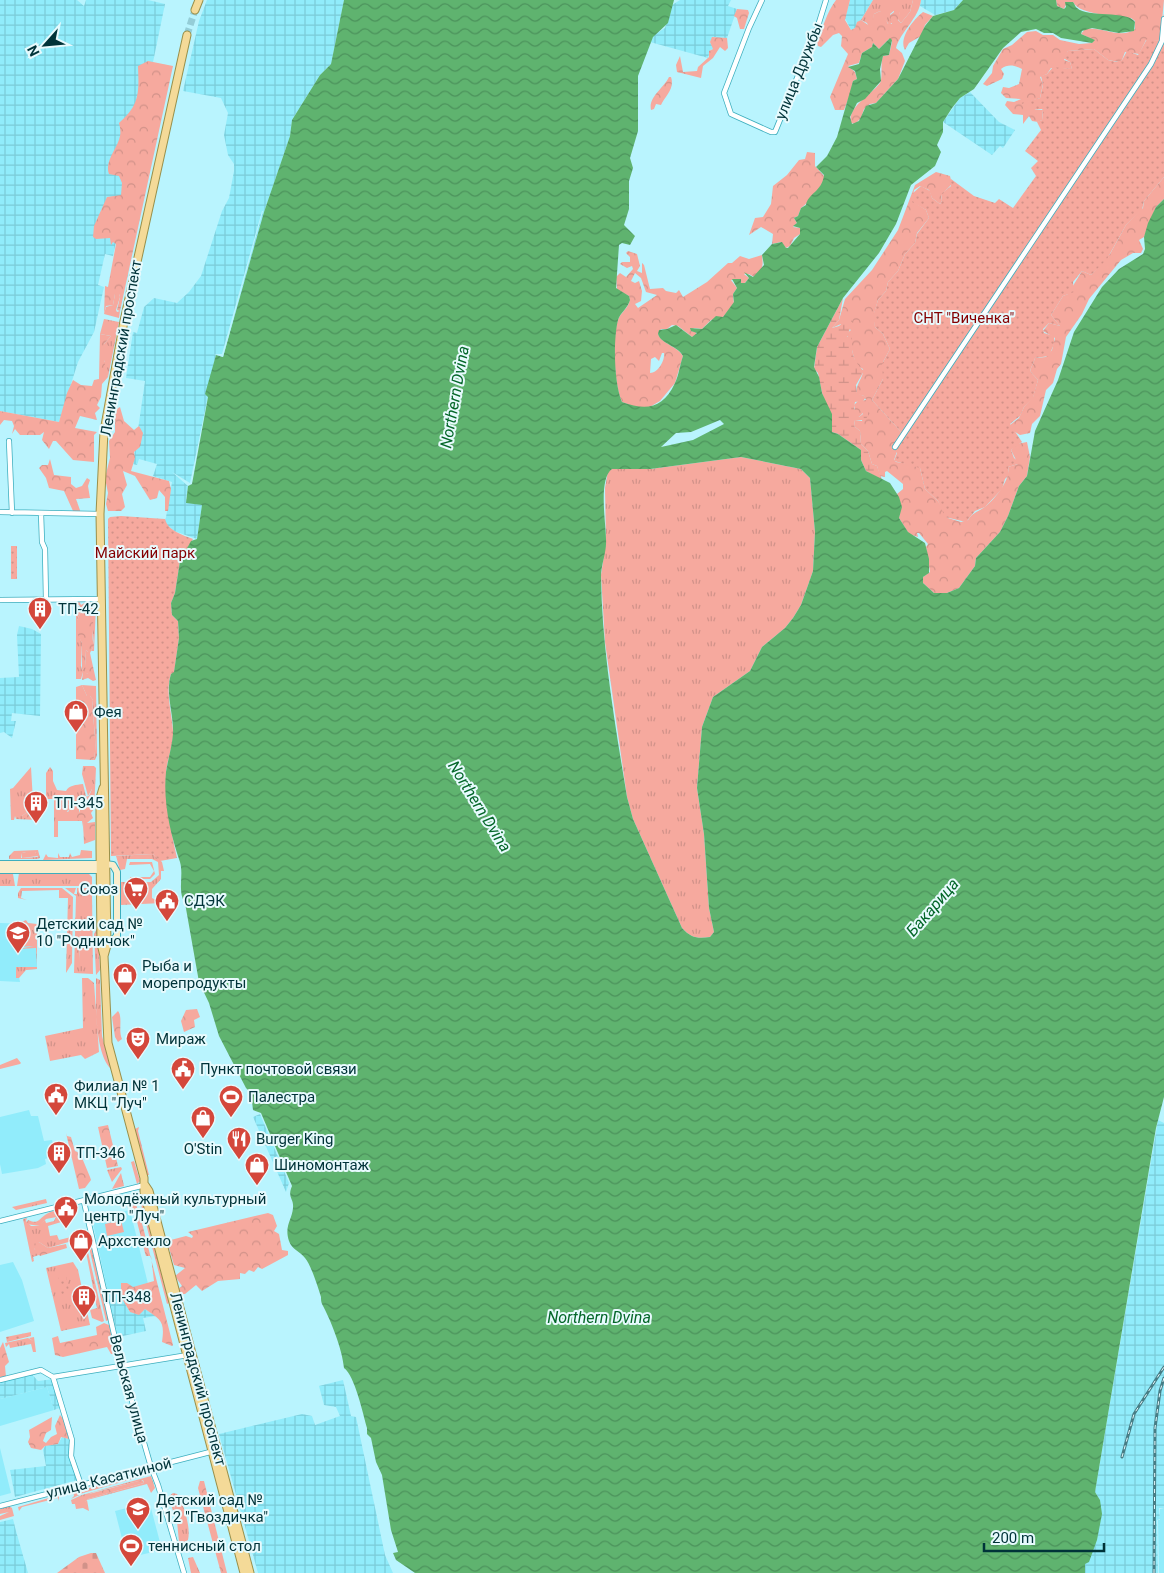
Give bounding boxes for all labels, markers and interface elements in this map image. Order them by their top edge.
north arrow [20,20,70,70]
street label: улица Дружбы [771,20,827,122]
text: N [24,43,43,59]
street label: Ленинградский проспект [97,258,145,438]
park label: СНТ "Виченка" [914,309,1015,327]
water label: Northern Dvina [436,344,473,450]
park label: Майский парк [95,544,195,562]
building icon: ТП-42 [27,596,53,630]
place label: ТП-42 [58,600,99,618]
shop icon: Фея [63,699,89,733]
place label: Фея [94,703,122,721]
water label: Northern Dvina [444,757,515,855]
building icon: ТП-345 [23,790,49,824]
place label: ТП-345 [54,794,103,812]
water label: Бакарица [902,875,963,940]
supermarket icon: Союз [123,876,149,910]
place label: Союз [80,880,118,898]
public building icon: СДЭК [154,888,180,922]
place label: СДЭК [184,892,225,910]
place label: Детский сад № 10 "Родничок" [36,915,143,950]
school or university icon: Детский сад № 10 "Родничок" [5,920,31,954]
place label: Рыба и морепродукты [142,957,246,992]
shop icon: Рыба и морепродукты [112,962,138,996]
theatre icon: Мираж [125,1026,151,1060]
place label: Мираж [156,1030,206,1048]
public building icon: Пункт почтовой связи [170,1056,196,1090]
place label: Пункт почтовой связи [200,1060,357,1078]
place label: Филиал № 1 МКЦ "Луч" [74,1077,160,1112]
public building icon: Филиал № 1 МКЦ "Луч" [43,1082,69,1116]
sports icon: Палестра [218,1084,244,1118]
place label: Палестра [248,1088,315,1106]
shop icon: O'Stin [190,1105,216,1139]
restaurant icon: Burger King [226,1126,252,1160]
place label: Burger King [256,1130,334,1148]
building icon: ТП-346 [46,1140,72,1174]
place label: O'Stin [184,1140,222,1158]
place label: ТП-346 [76,1144,125,1162]
shop icon: Шиномонтаж [244,1152,270,1186]
place label: Шиномонтаж [274,1156,370,1174]
place label: Молодёжный культурный центр "Луч" [84,1190,266,1225]
public building icon: Молодёжный культурный центр "Луч" [53,1195,79,1229]
shop icon: Архстекло [68,1228,94,1262]
place label: Архстекло [98,1232,171,1250]
building icon: ТП-348 [71,1284,97,1318]
place label: ТП-348 [102,1288,151,1306]
street label: Ленинградский проспект [166,1290,230,1468]
water label: Northern Dvina [547,1308,651,1327]
street label: Вельская улица [106,1333,152,1445]
street label: улица Касаткиной [45,1454,173,1502]
place label: Детский сад № 112 "Гвоздичка" [156,1491,268,1526]
school or university icon: Детский сад № 112 "Гвоздичка" [125,1496,151,1530]
scale bar [984,1520,1104,1552]
text: 200 m [992,1529,1034,1547]
sports icon: теннисный стол [118,1533,144,1567]
place label: теннисный стол [148,1537,261,1555]

